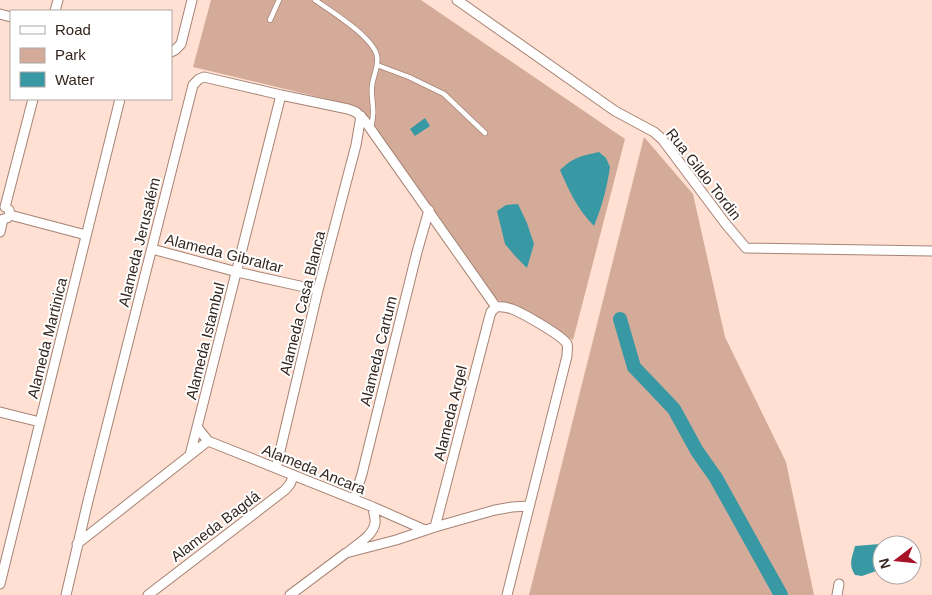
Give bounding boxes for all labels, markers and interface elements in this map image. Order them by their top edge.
legend [10,10,172,100]
text: Road [55,21,91,38]
text: Park [55,46,86,63]
text: Water [55,71,94,88]
street label: Rua Gildo Tordin [663,125,745,223]
street label: Alameda Jerusalém [115,176,163,308]
street label: Alameda Casa Blanca [276,228,328,377]
street label: Alameda Gibraltar [163,230,285,276]
street label: Alameda Martinica [24,275,70,400]
street label: Alameda Istambul [182,281,228,401]
street label: Alameda Cartum [356,294,400,408]
street label: Alameda Argel [430,364,470,462]
street label: Alameda Ancara [260,441,369,498]
street label: Alameda Bagdá [167,487,263,565]
north arrow [872,535,922,585]
text: N [875,557,894,571]

